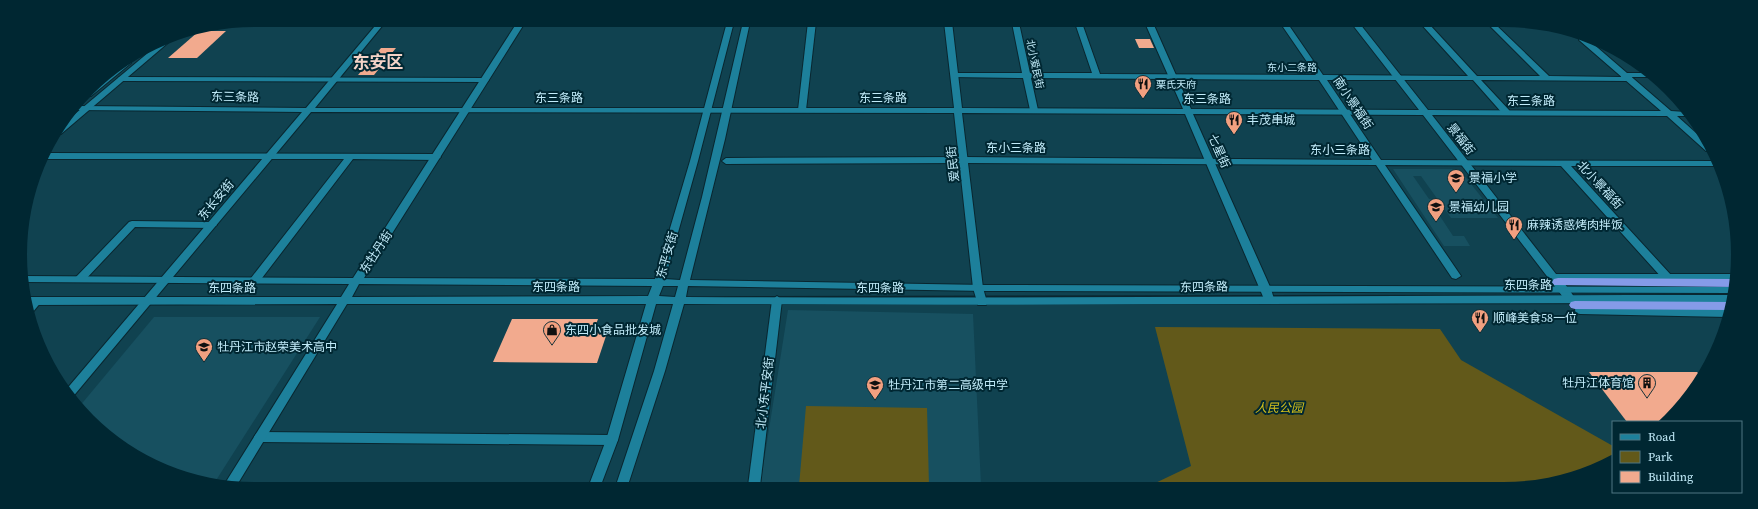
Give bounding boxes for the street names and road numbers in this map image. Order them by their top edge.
street label: 北小爱民街 [1023,38,1047,90]
street label: 东小二条路 [1267,61,1317,74]
street label: 南小景福街 [1330,74,1376,132]
street label: 东三条路 [211,89,259,105]
street label: 东三条路 [535,90,583,106]
street label: 东三条路 [859,90,907,106]
street label: 东三条路 [1183,91,1231,107]
street label: 东三条路 [1507,93,1555,109]
street label: 景福街 [1444,120,1478,158]
street label: 七星街 [1204,131,1234,171]
street label: 东小三条路 [986,140,1046,156]
street label: 东小三条路 [1310,142,1370,158]
street label: 爱民街 [943,145,963,183]
street label: 北小景福街 [1574,158,1626,212]
street label: 东长安街 [194,176,238,224]
street label: 东牡丹街 [356,228,396,276]
street label: 东平安街 [653,230,681,280]
street label: 东四条路 [1504,277,1552,293]
street label: 东四条路 [532,279,580,295]
street label: 东四条路 [1180,279,1228,295]
street label: 东四条路 [208,280,256,296]
street label: 东四条路 [856,280,904,296]
street label: 北小东平安街 [753,356,777,430]

